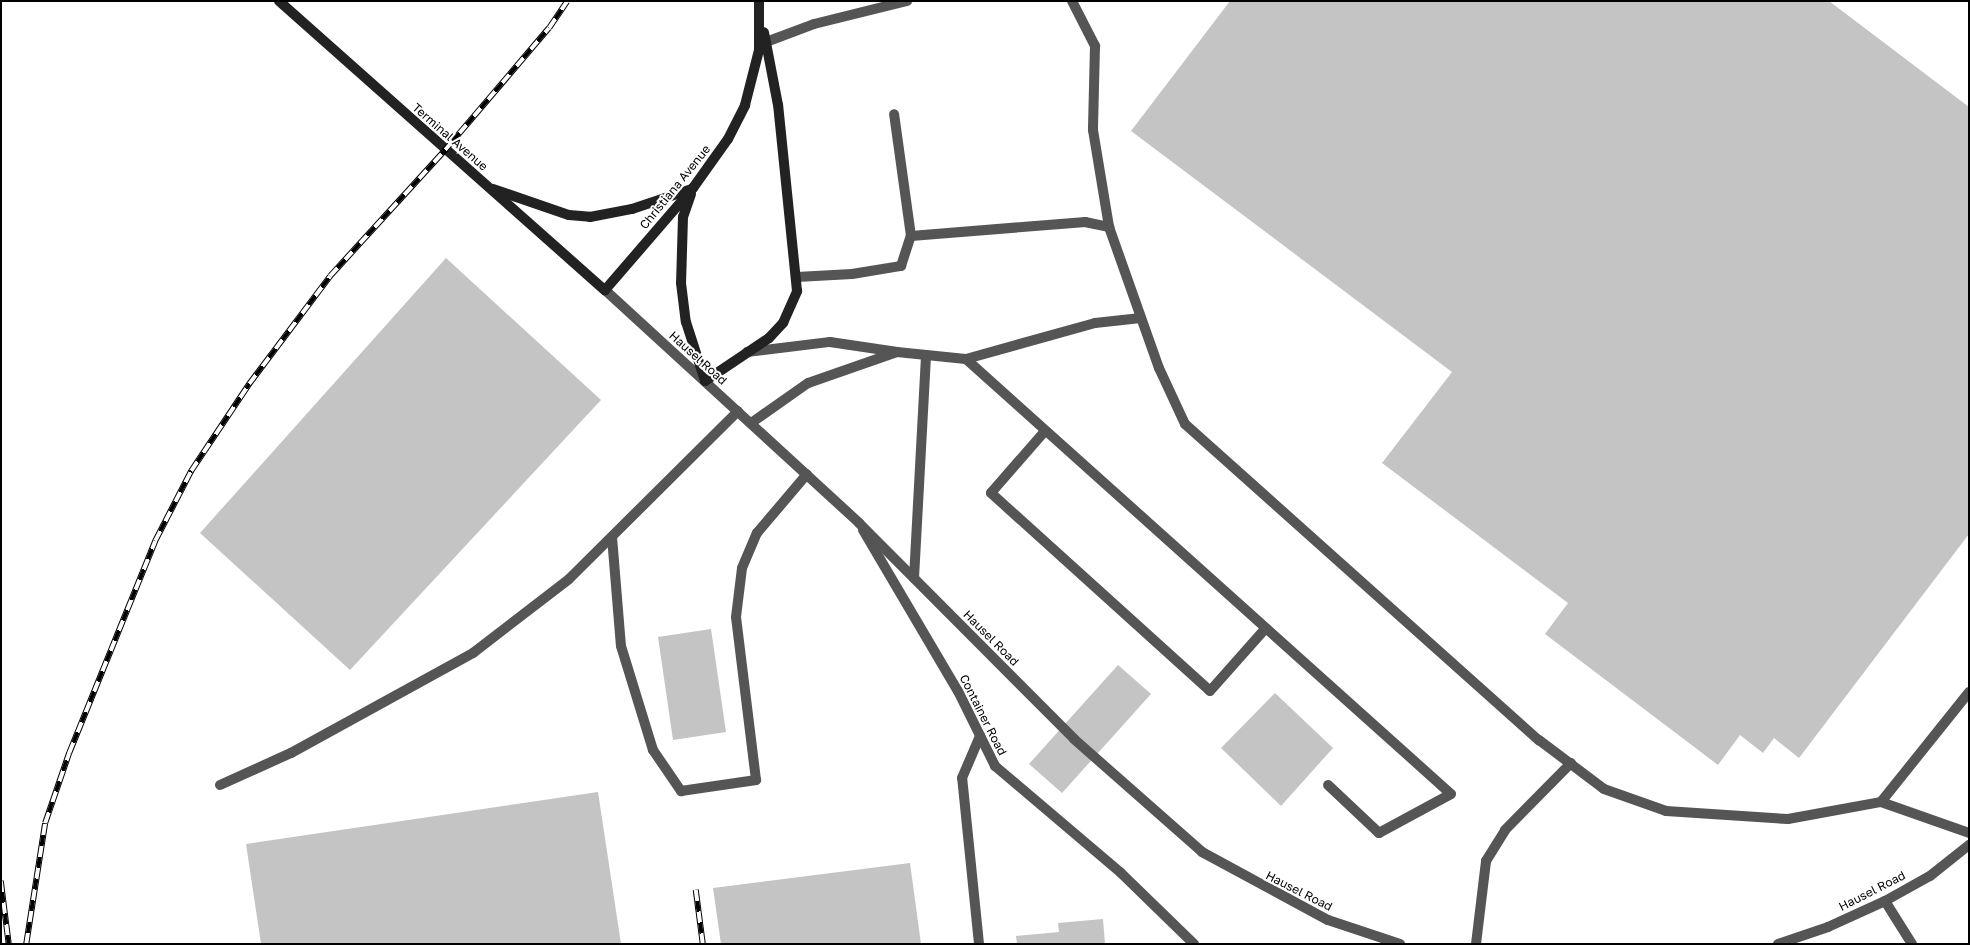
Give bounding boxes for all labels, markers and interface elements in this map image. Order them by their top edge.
street label: Terminal Avenue [409,100,491,174]
street label: Christiana Avenue [637,142,713,232]
street label: Hausel Road [666,328,730,388]
street label: Hausel Road [960,607,1022,669]
street label: Container Road [956,672,1010,758]
street label: Hausel Road [1263,868,1335,914]
street label: Hausel Road [1836,868,1908,914]

